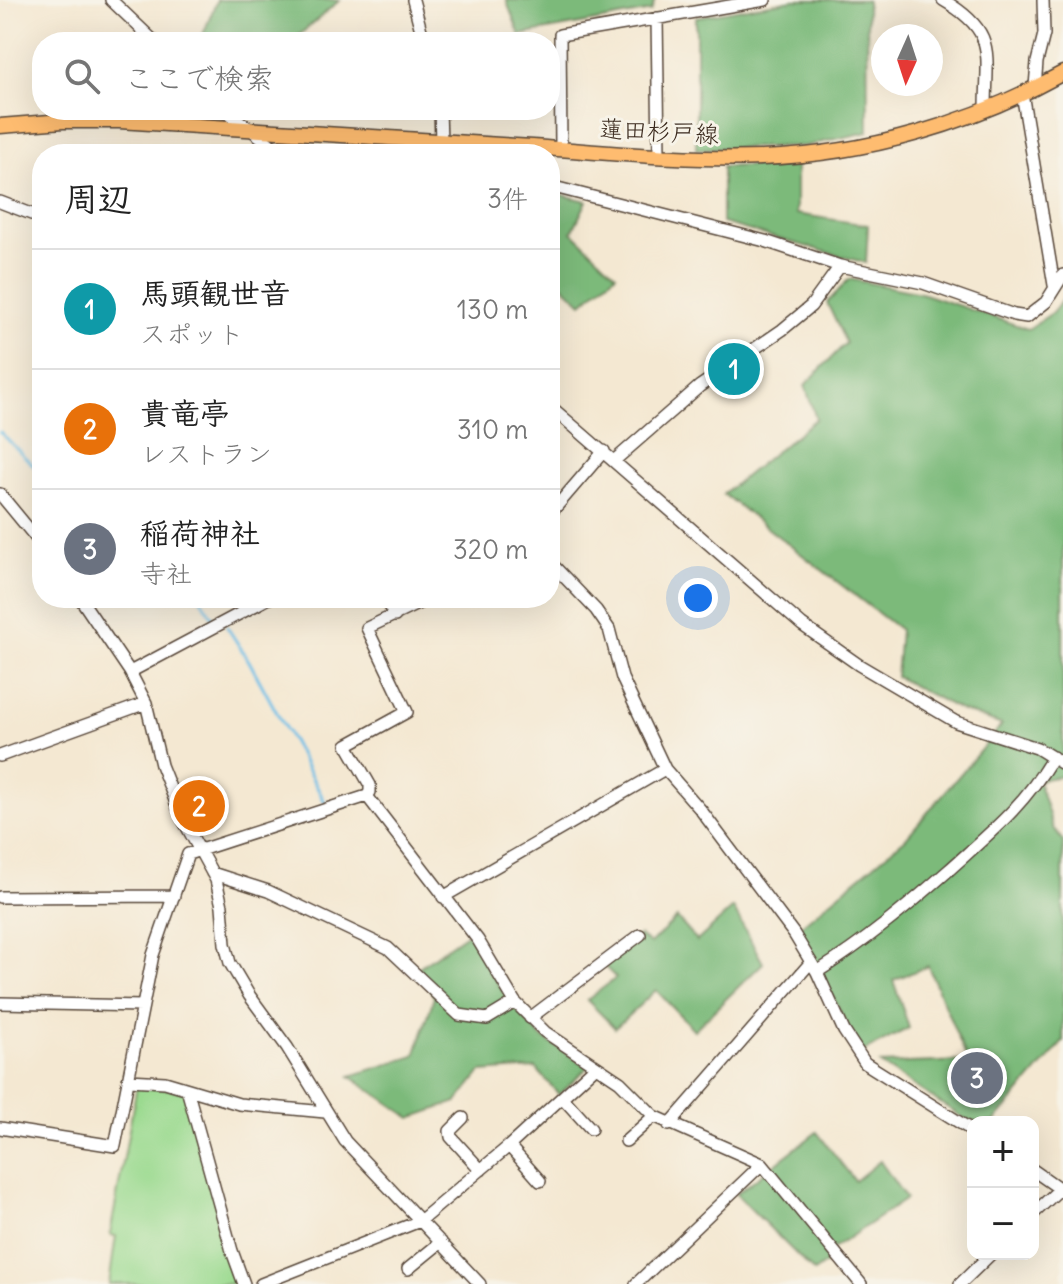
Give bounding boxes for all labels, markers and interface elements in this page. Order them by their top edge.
north arrow [871,24,943,96]
search box [32,32,560,120]
icon: search [60,54,104,98]
text: ここで検索 [124,59,274,97]
street label: 蓮田杉戸線 [598,113,720,149]
text: 周辺 [64,177,132,220]
text: 3件 [487,182,528,215]
text: 馬頭観世音 [140,274,290,312]
text: 1 [85,293,95,326]
text: 130 m [457,293,528,326]
text: スポット [140,317,244,350]
pin: 1 [708,339,760,399]
text: 貴竜亭 [140,394,230,432]
text: 2 [83,413,97,446]
text: 310 m [457,413,528,446]
text: レストラン [140,437,272,470]
text: 稲荷神社 [140,514,260,552]
text: 3 [83,533,97,566]
text: 320 m [453,533,528,566]
text: 寺社 [140,557,192,590]
your location [678,578,718,618]
pin: 2 [173,776,225,836]
pin: 3 [951,1048,1003,1108]
map controls [967,1116,1039,1260]
button: + [967,1116,1039,1188]
button: − [967,1188,1039,1260]

